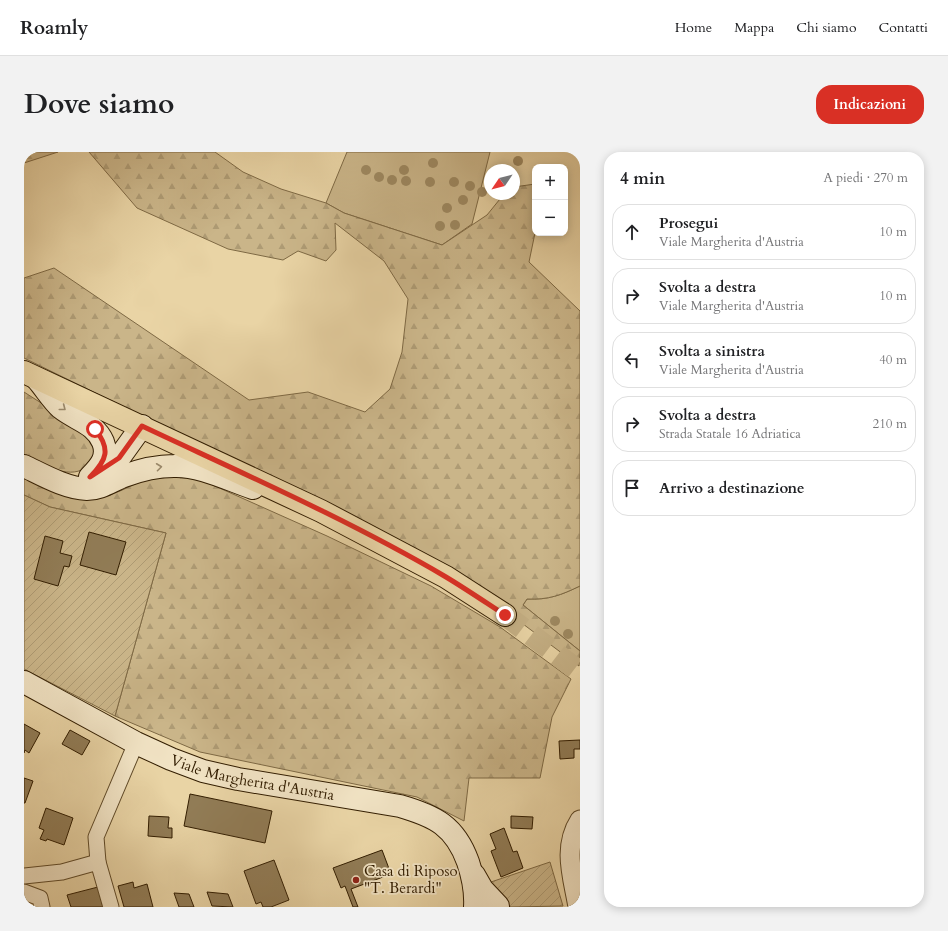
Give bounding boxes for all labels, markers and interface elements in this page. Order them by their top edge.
text: Roamly [20,15,88,41]
text: Home [675,18,712,37]
text: Mappa [734,18,774,37]
text: Chi siamo [796,18,857,37]
text: Contatti [879,18,928,37]
text: Dove siamo [24,85,174,123]
button: Indicazioni [816,85,924,124]
north arrow [484,164,520,200]
map controls [532,164,568,236]
button: + [532,164,568,200]
text: 4 min [620,167,665,190]
text: A piedi · 270 m [823,169,908,187]
button: − [532,200,568,236]
text: Prosegui [659,213,718,233]
icon: ahead [621,221,643,243]
text: 10 m [879,223,907,241]
text: Viale Margherita d'Austria [659,233,804,251]
text: Svolta a destra [659,277,756,297]
icon: right [621,285,643,307]
text: 10 m [879,287,907,305]
text: Viale Margherita d'Austria [659,297,804,315]
text: Svolta a sinistra [659,341,765,361]
icon: left [621,349,643,371]
text: 40 m [879,351,907,369]
text: Viale Margherita d'Austria [659,361,804,379]
one-way arrow [58,403,65,410]
text: Svolta a destra [659,405,756,425]
icon: right [621,413,643,435]
text: 210 m [873,415,907,433]
route start [86,420,104,438]
text: Strada Statale 16 Adriatica [659,425,801,443]
one-way arrow [156,463,162,472]
icon: arrive [621,477,643,499]
text: Arrivo a destinazione [659,478,805,498]
route end [496,606,514,624]
street label: Viale Margherita d'Austria [168,750,336,805]
place label: Casa di Riposo "T. Berardi" [364,861,458,898]
marker: Casa di Riposo "T. Berardi" [351,875,361,885]

